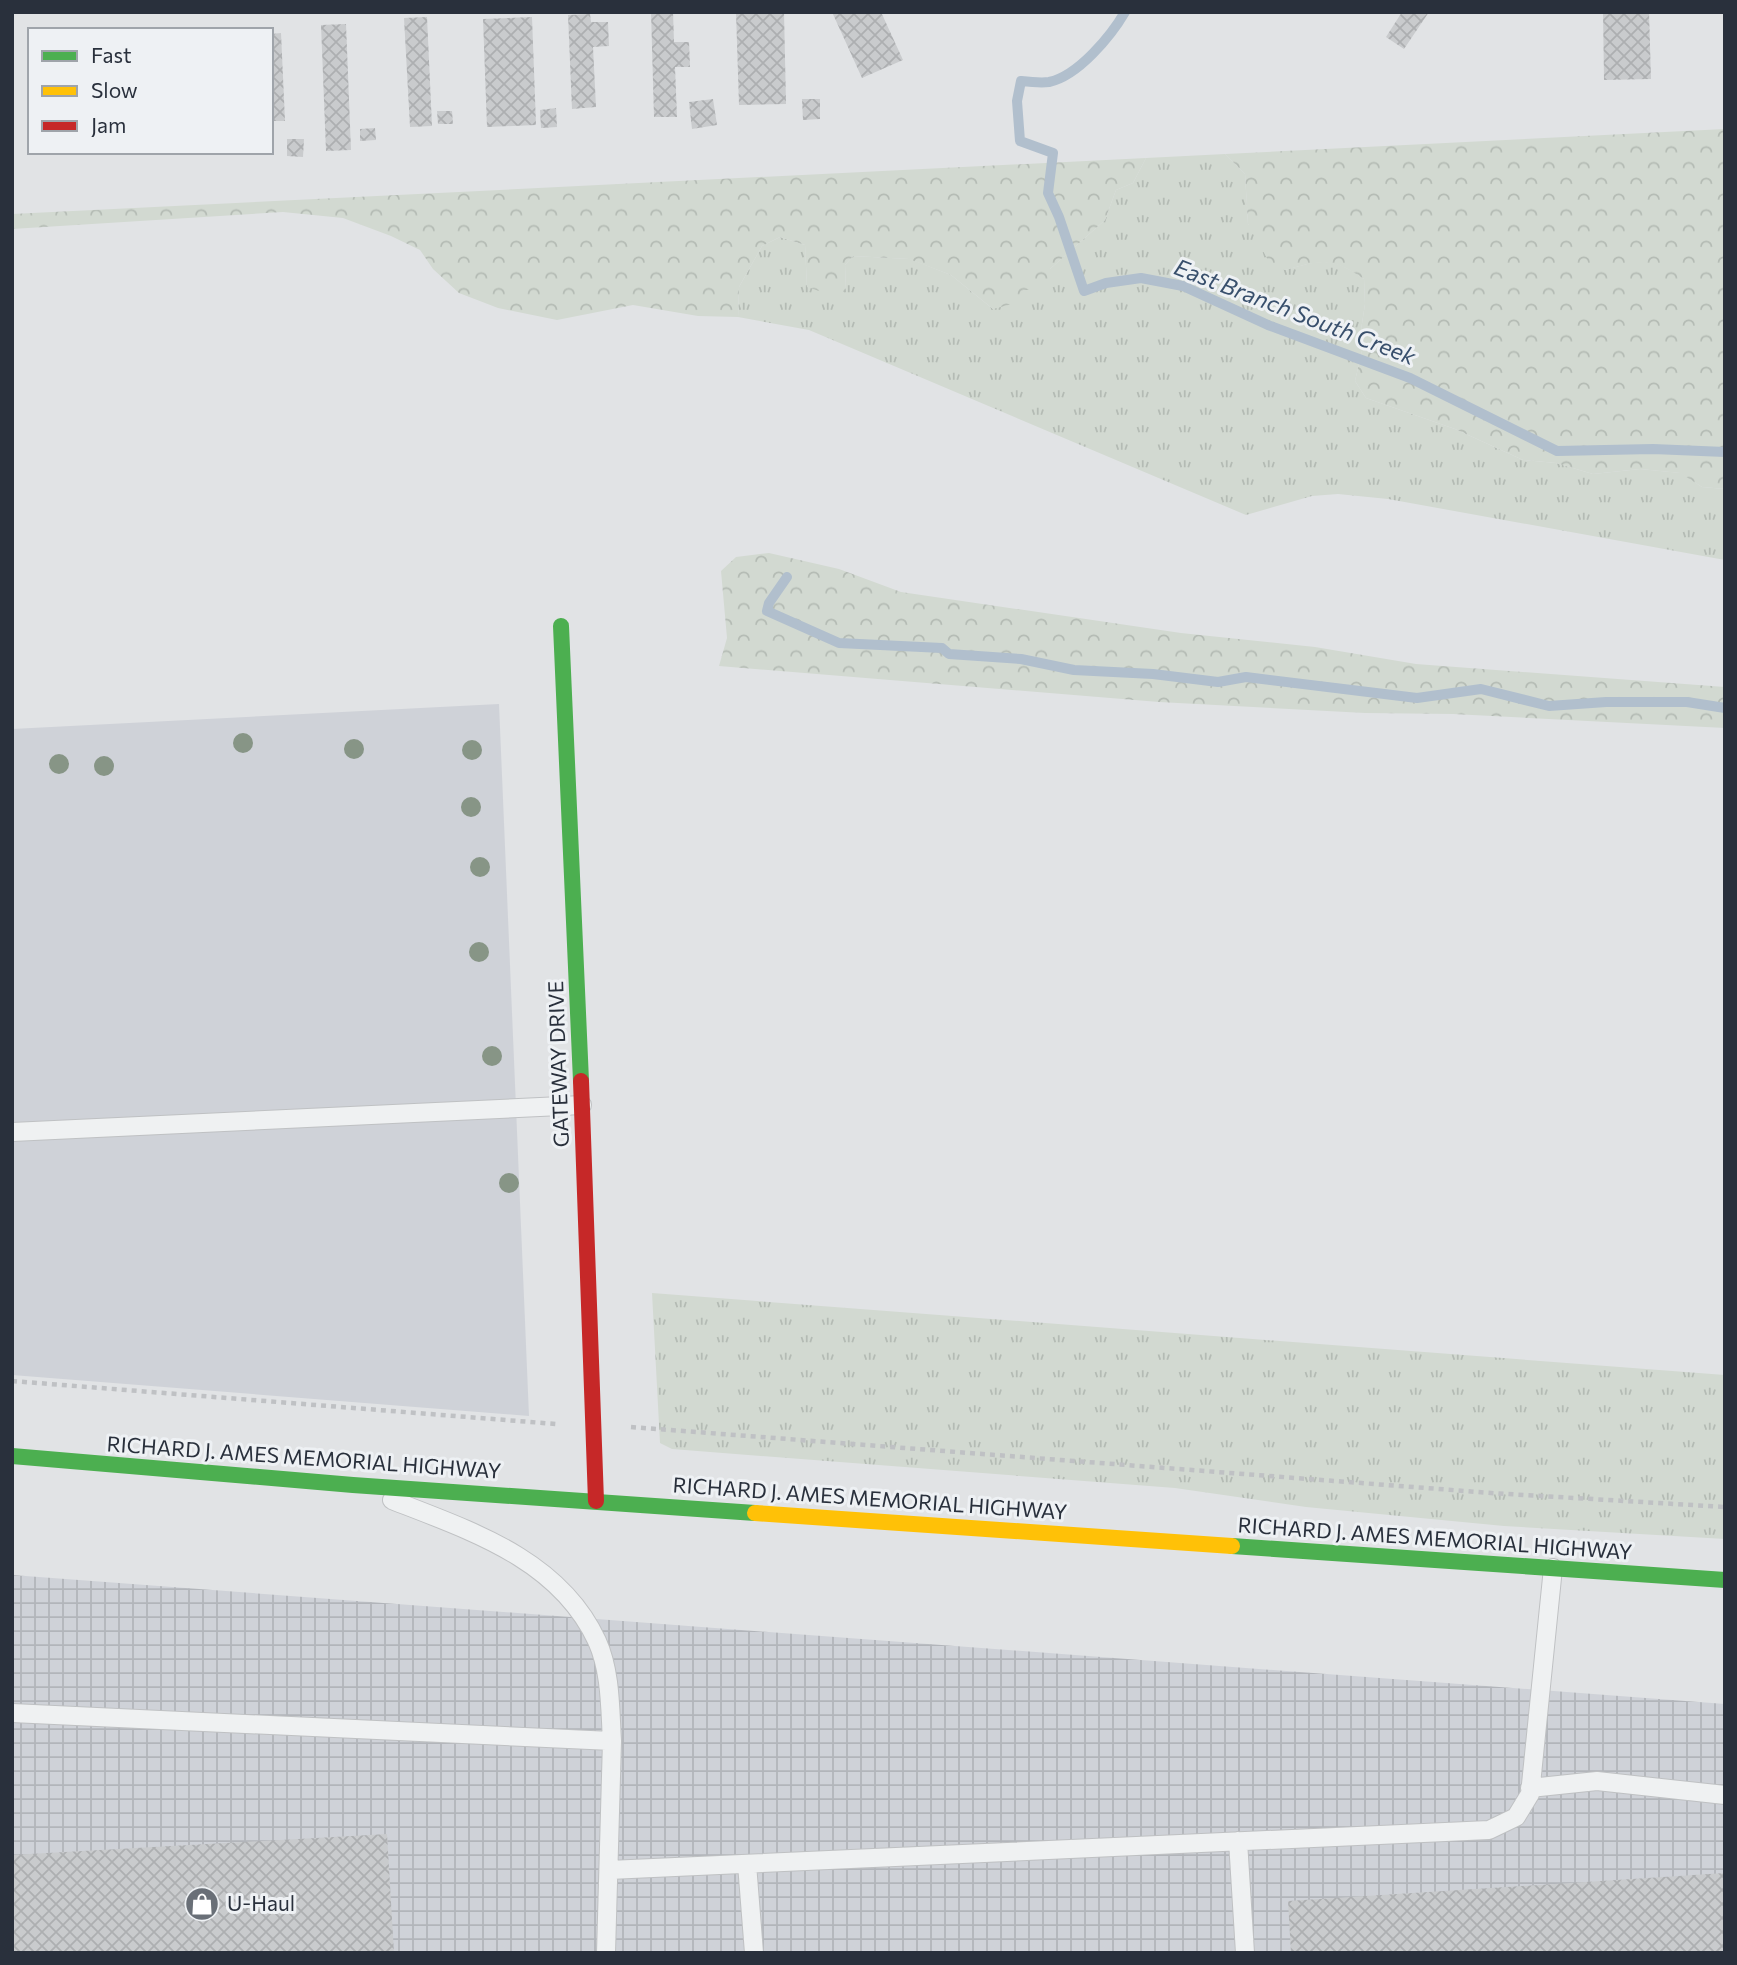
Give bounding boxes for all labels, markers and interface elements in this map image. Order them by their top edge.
legend [28,28,273,154]
text: Fast [91,42,132,67]
text: Slow [91,77,138,102]
text: Jam [91,112,126,137]
water label: East Branch South Creek [1171,252,1420,370]
street label: GATEWAY DRIVE [542,980,573,1148]
street label: RICHARD J. AMES MEMORIAL HIGHWAY [106,1430,503,1483]
street label: RICHARD J. AMES MEMORIAL HIGHWAY [672,1471,1069,1524]
street label: RICHARD J. AMES MEMORIAL HIGHWAY [1237,1511,1634,1564]
shop icon: U-Haul [183,1885,221,1923]
place label: U-Haul [227,1890,295,1915]

